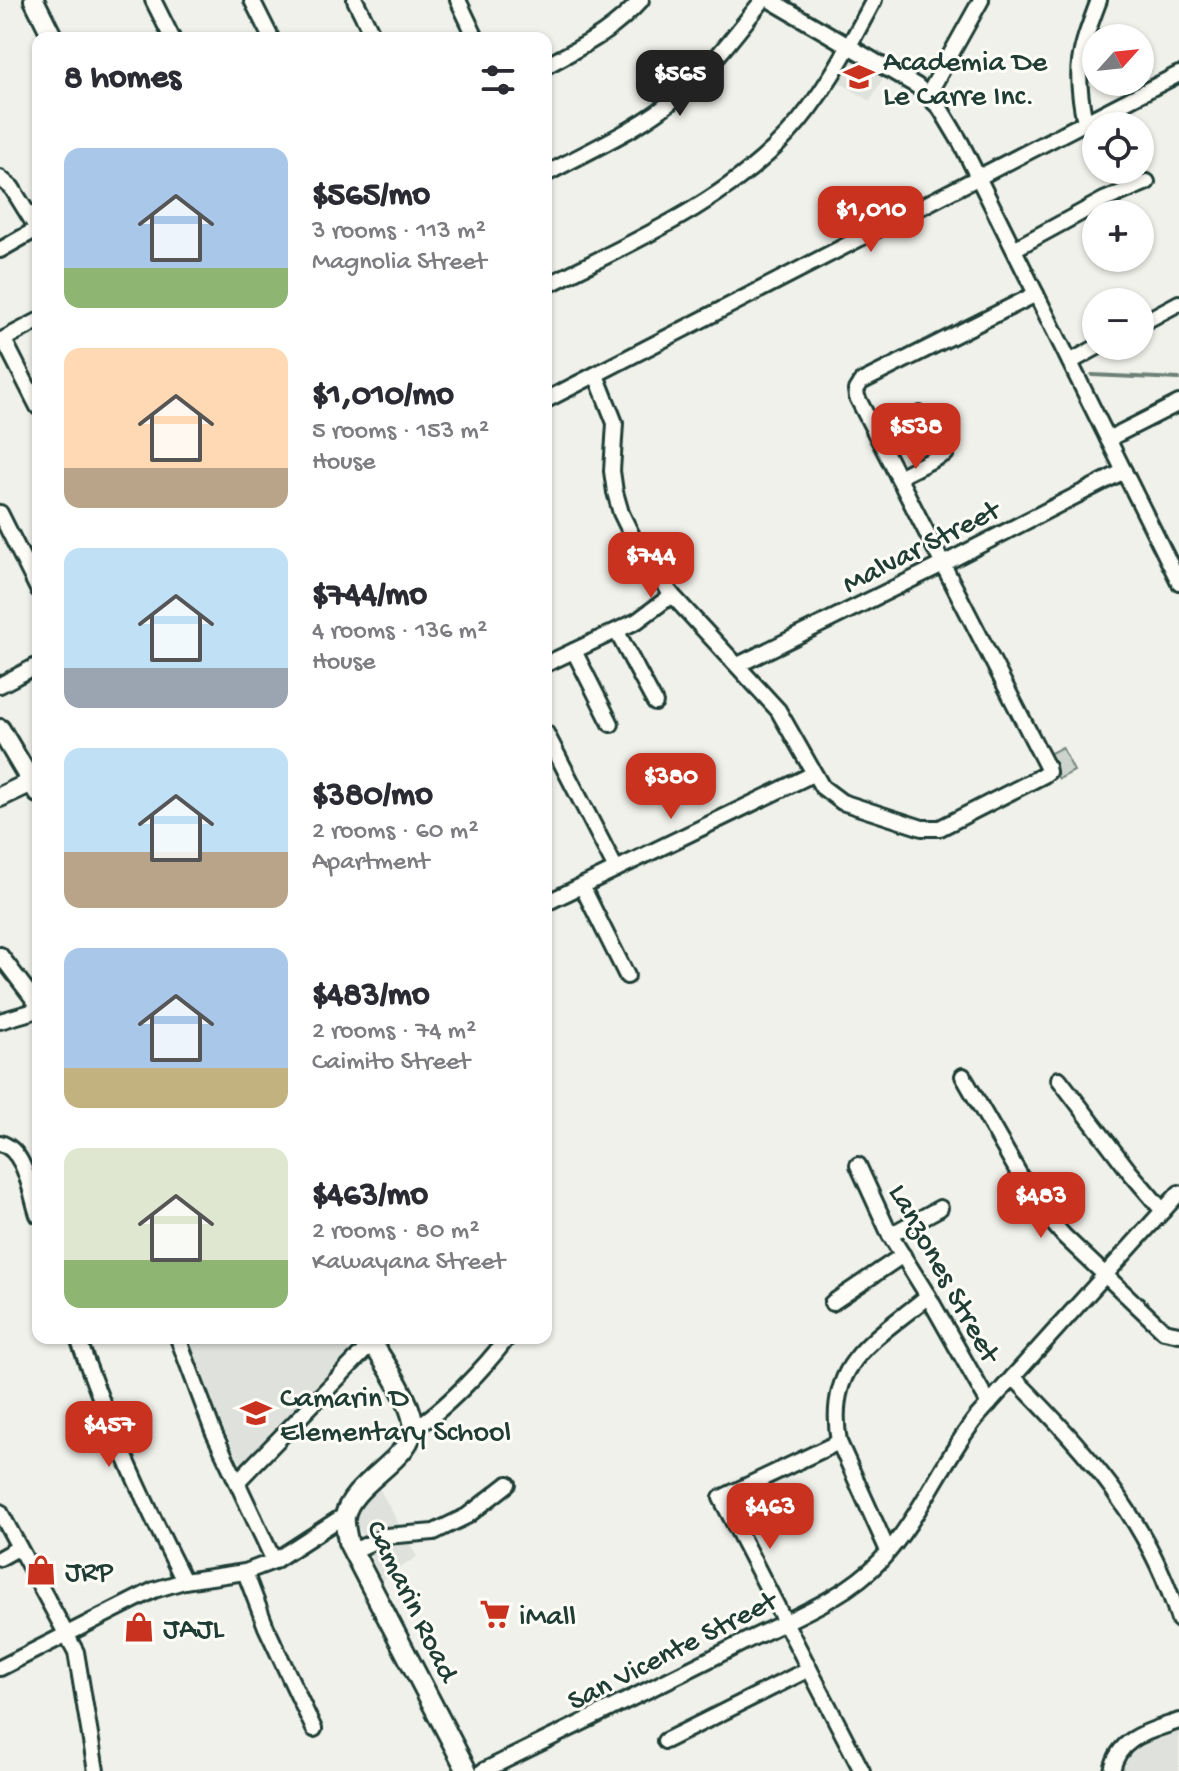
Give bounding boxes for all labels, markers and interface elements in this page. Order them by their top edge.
north arrow [1082,24,1154,96]
map controls [1082,24,1154,360]
place label: Academia De Le Carre Inc. [883,47,1048,116]
pin: $565 [633,50,727,118]
icon: filters [476,58,520,102]
text: 8 homes [64,60,181,100]
text: $565 [654,60,706,91]
school or university icon: Academia De Le Carre Inc. [842,60,876,94]
button: locate [1082,112,1154,184]
text: $565/mo [312,177,430,217]
icon: home [128,180,224,276]
pin: $1,010 [806,186,936,254]
text: $1,010 [836,196,906,227]
button: + [1082,200,1154,272]
text: 3 rooms · 113 m² [312,217,486,248]
text: Magnolia Street [312,248,486,279]
button: − [1082,288,1154,360]
text: $1,010/mo [312,377,454,417]
icon: home [128,380,224,476]
pin: $538 [869,403,963,471]
text: $538 [889,413,943,444]
text: 5 rooms · 153 m² [312,417,489,448]
text: House [312,448,376,479]
street label: Malvar Street [838,493,1009,604]
pin: $744 [604,532,698,600]
text: $744 [626,542,676,573]
text: $744/mo [312,577,427,617]
icon: home [128,580,224,676]
text: 4 rooms · 136 m² [312,617,487,648]
text: House [312,648,376,679]
pin: $380 [624,753,718,821]
text: $380 [644,763,698,794]
text: $380/mo [312,777,433,817]
icon: home [128,780,224,876]
text: 2 rooms · 60 m² [312,817,478,848]
text: Apartment [312,848,429,879]
text: $483/mo [312,977,430,1017]
icon: home [128,980,224,1076]
text: 2 rooms · 74 m² [312,1017,476,1048]
text: Caimito Street [312,1048,470,1079]
pin: $483 [994,1172,1088,1240]
text: $463/mo [312,1177,428,1217]
street label: Lanzones Street [879,1179,1007,1372]
icon: home [128,1180,224,1276]
text: $483 [1015,1182,1067,1213]
text: 2 rooms · 80 m² [312,1217,480,1248]
text: Kawayana Street [312,1248,505,1279]
place label: Camarin D Elementary School [280,1383,511,1452]
school or university icon: Camarin D Elementary School [239,1396,273,1430]
pin: $457 [62,1401,156,1469]
text: $457 [83,1411,135,1442]
pin: $463 [723,1483,817,1551]
text: $463 [745,1493,795,1524]
street label: Camarin Road [356,1516,465,1690]
shop icon: JRP [24,1553,58,1587]
place label: JRP [65,1557,114,1592]
street label: San Vicente Street [563,1584,786,1721]
supermarket icon: iMall [478,1597,512,1631]
place label: iMall [519,1601,576,1636]
shop icon: JAJL [122,1610,156,1644]
place label: JAJL [163,1614,224,1649]

